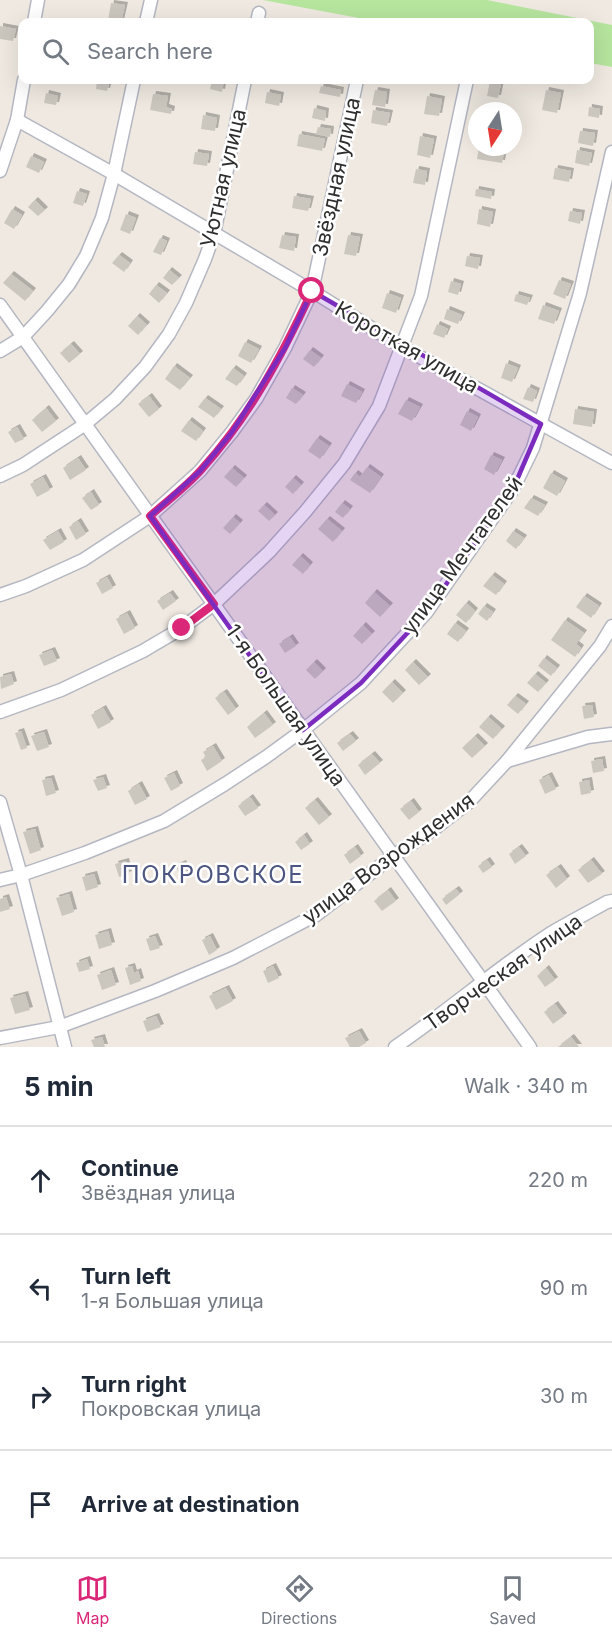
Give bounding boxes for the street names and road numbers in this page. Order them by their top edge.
street label: Звёздная улица [307,95,365,259]
street label: Уютная улица [195,106,251,250]
street label: Короткая улица [331,296,483,398]
street label: улица Мечтателей [396,471,528,639]
street label: 1-я Большая улица [221,619,351,791]
street label: улица Возрождения [297,787,479,929]
street label: Творческая улица [419,908,587,1036]

